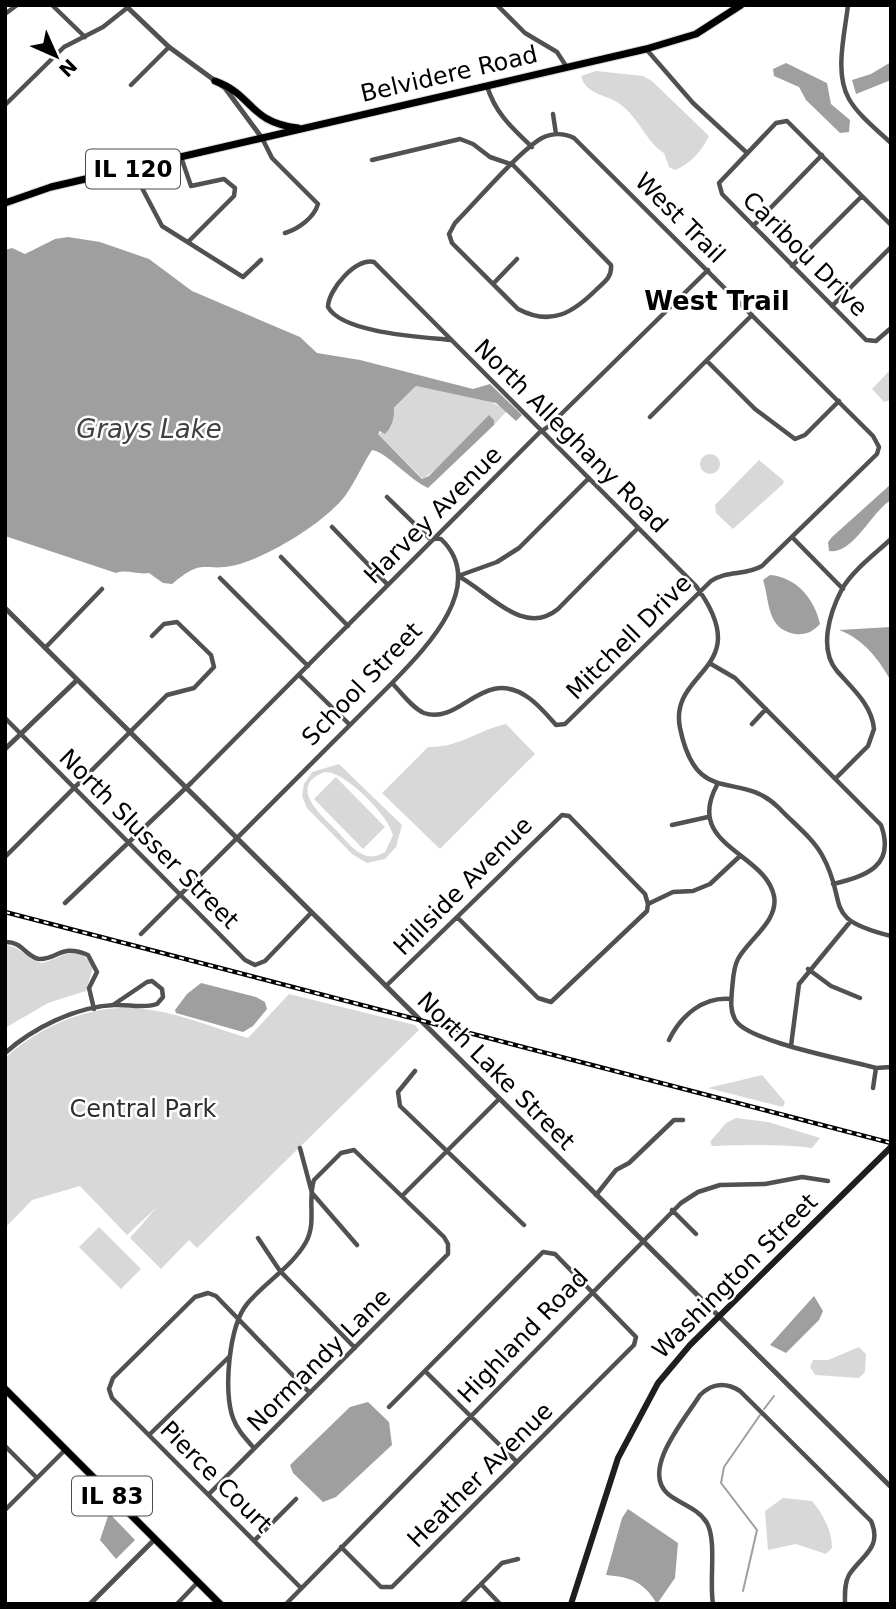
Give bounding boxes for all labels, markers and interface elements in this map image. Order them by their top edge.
north arrow [21,21,91,91]
street label: Belvidere Road [358,40,540,108]
text: N [55,55,81,81]
road number: IL 120 [86,150,180,188]
street label: West Trail [629,167,731,269]
street label: Caribou Drive [737,186,873,322]
district label: West Trail [644,286,790,316]
street label: North Alleghany Road [469,334,673,538]
water label: Grays Lake [76,414,222,444]
street label: Harvey Avenue [359,441,507,589]
street label: Mitchell Drive [561,569,697,705]
street label: School Street [296,617,428,751]
street label: North Slusser Street [54,744,244,934]
street label: Hillside Avenue [388,811,538,961]
street label: North Lake Street [411,986,581,1156]
park label: Central Park [70,1095,217,1123]
street label: Washington Street [647,1188,823,1364]
street label: Highland Road [452,1263,594,1409]
street label: Normandy Lane [242,1283,396,1437]
street label: Heather Avenue [402,1397,558,1553]
street label: Pierce Court [154,1415,278,1539]
road number: IL 83 [72,1476,152,1516]

